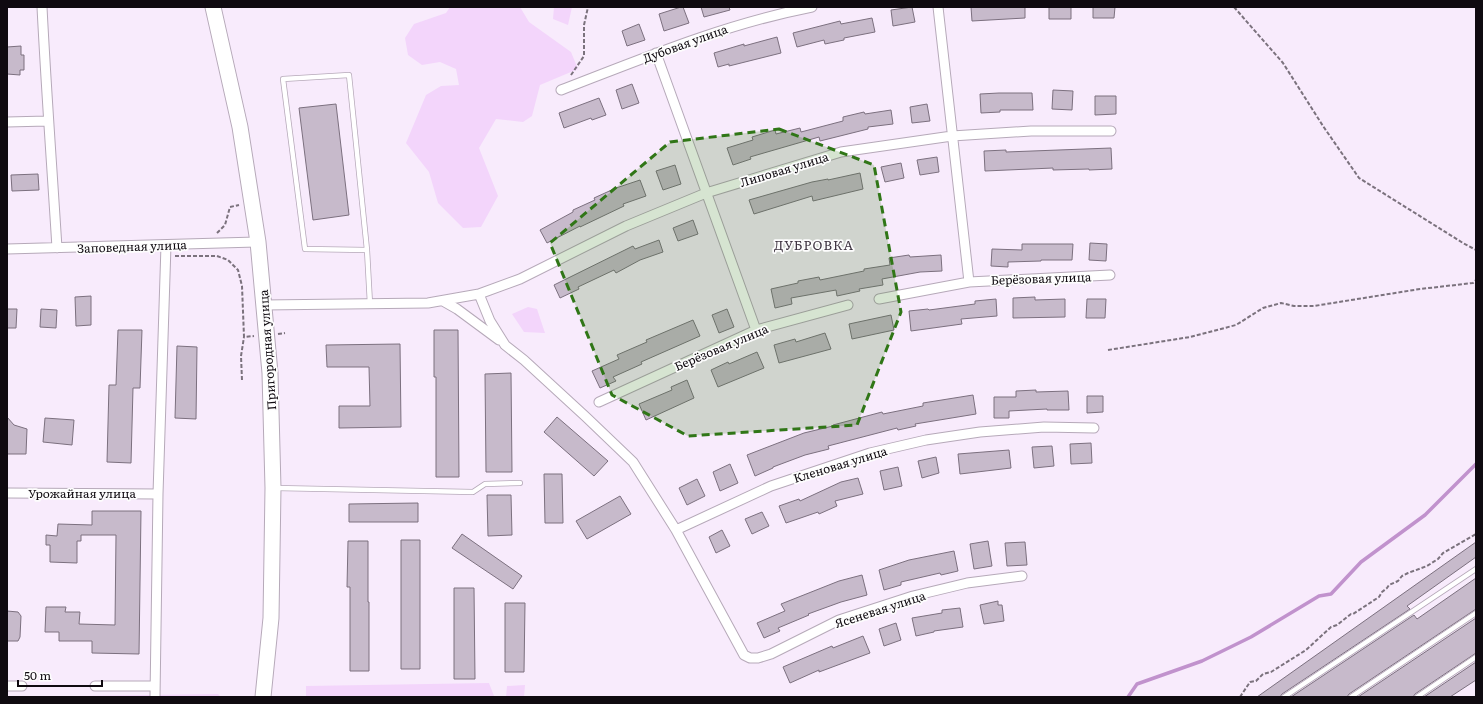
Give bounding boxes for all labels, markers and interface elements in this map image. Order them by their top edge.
street label: Дубовая улица [640,19,730,67]
street label: Липовая улица [737,147,831,191]
street label: Заповедная улица [77,235,188,257]
district label: ДУБРОВКА [774,235,854,254]
street label: Берёзовая улица [990,267,1092,289]
street label: Пригородная улица [254,288,280,411]
street label: Берёзовая улица [671,319,771,375]
street label: Кленовая улица [791,441,890,487]
street label: Урожайная улица [28,484,136,502]
street label: Ясеневая улица [832,586,928,632]
scale bar [18,662,102,688]
text: 50 m [24,666,51,684]

